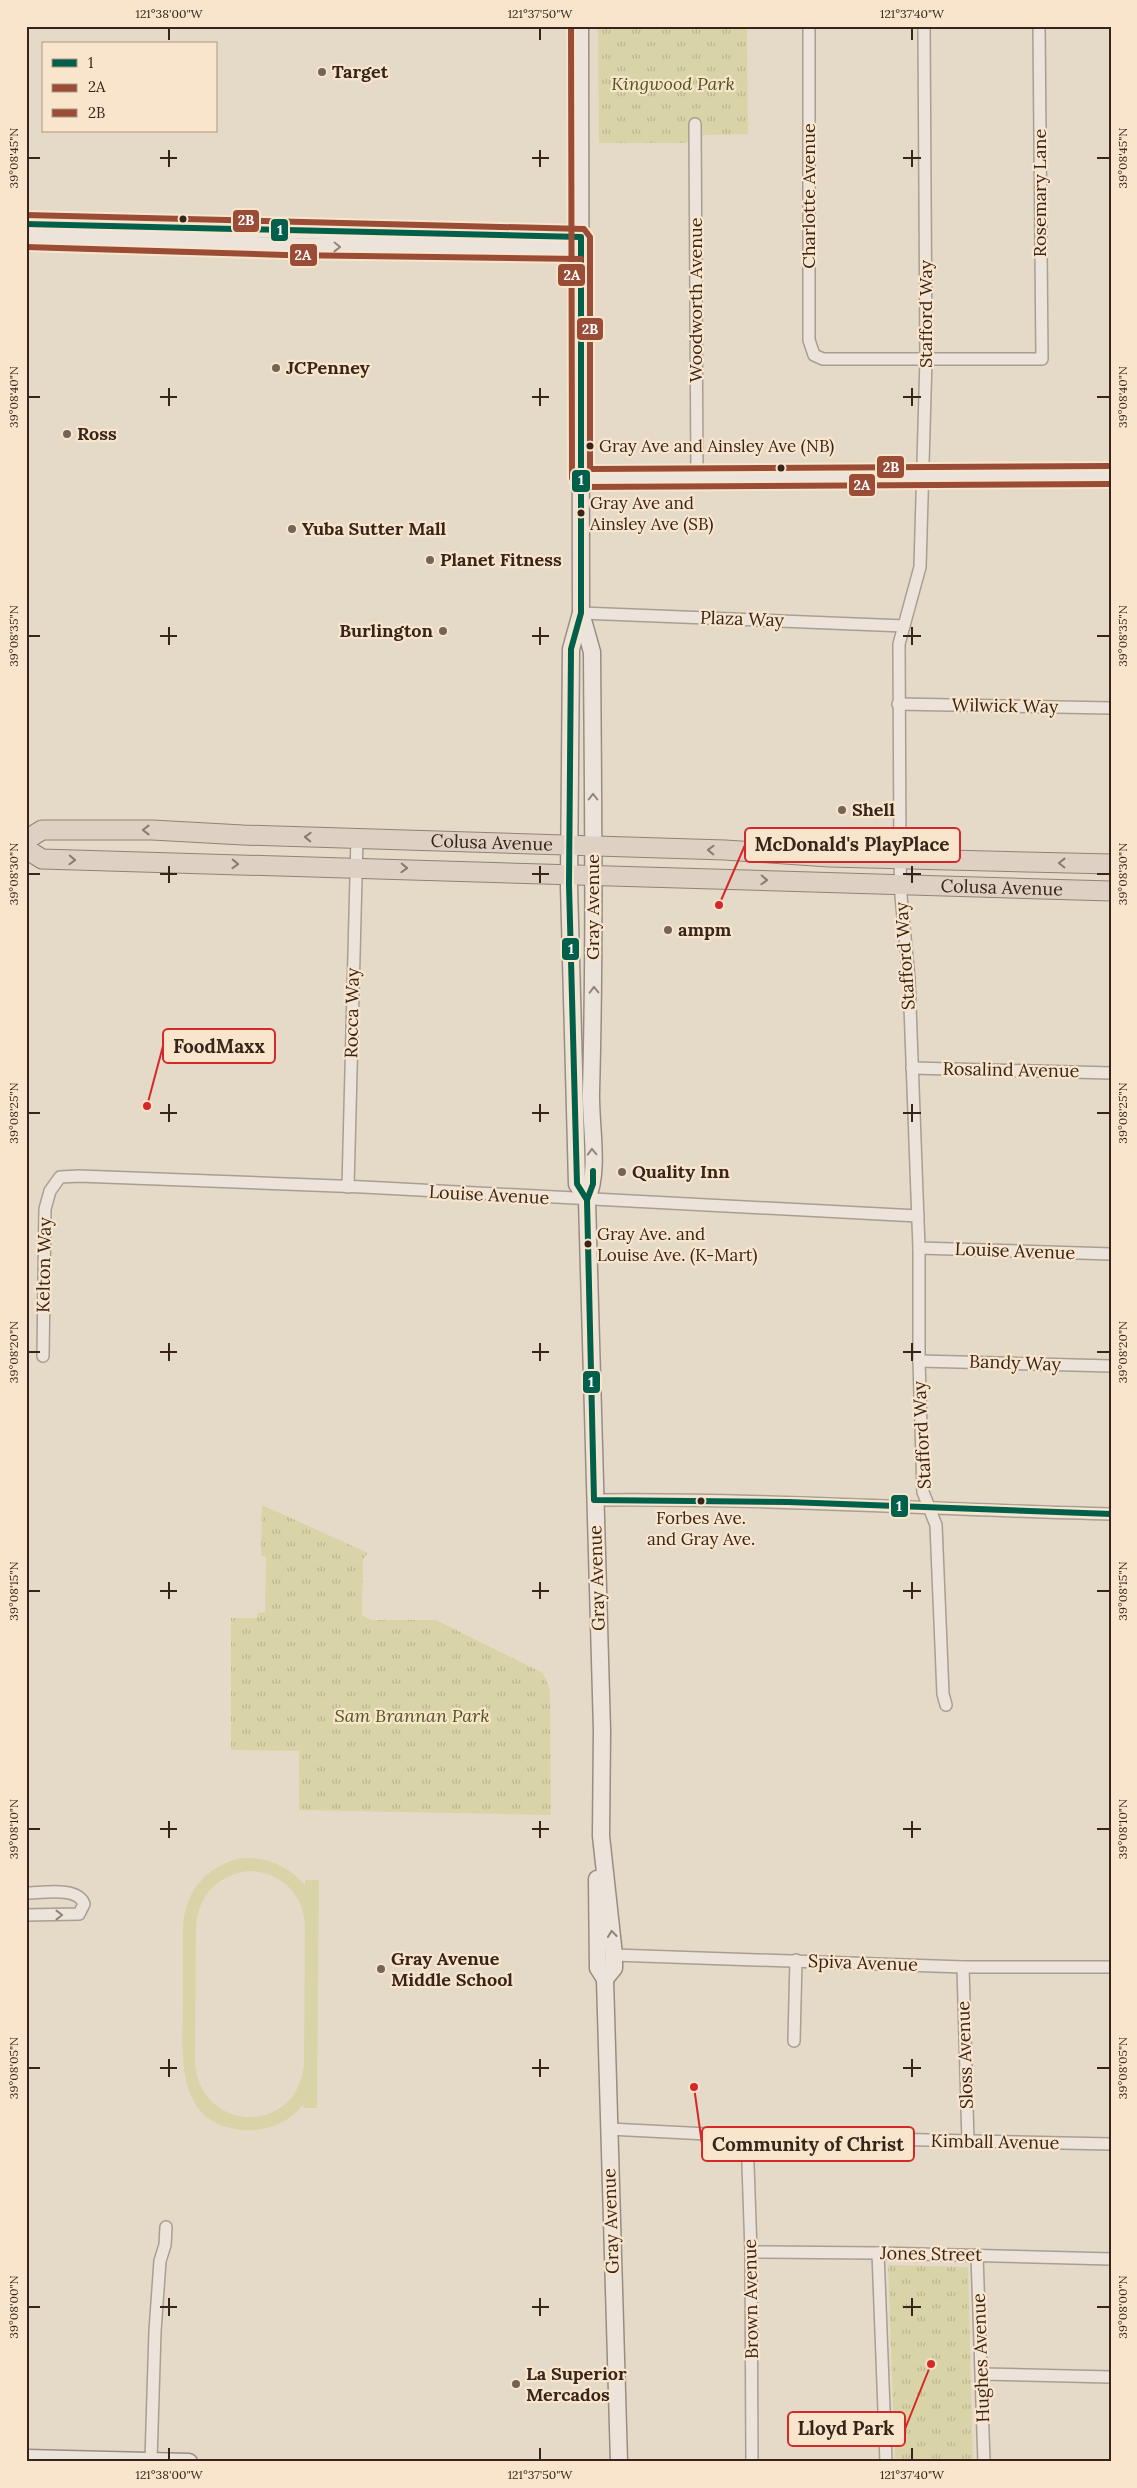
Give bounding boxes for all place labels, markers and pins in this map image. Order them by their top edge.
place label: Target [332,60,389,83]
marker: Target [316,66,328,78]
unlabelled marker [178,214,188,224]
place label: JCPenney [286,356,370,379]
marker: JCPenney [270,362,282,374]
place label: Ross [77,422,117,445]
marker: Ross [61,428,73,440]
place label: Gray Ave and Ainsley Ave (NB) [599,435,834,457]
marker: Gray Ave and Ainsley Ave (NB) [585,441,595,451]
unlabelled marker [776,463,786,473]
place label: Gray Ave and Ainsley Ave (SB) [589,492,713,535]
marker: Gray Ave and Ainsley Ave (SB) [576,508,586,518]
place label: Yuba Sutter Mall [302,517,447,540]
marker: Yuba Sutter Mall [286,523,298,535]
place label: Planet Fitness [440,548,562,571]
marker: Planet Fitness [424,554,436,566]
place label: Burlington [339,619,434,642]
marker: Burlington [437,625,449,637]
place label: Shell [852,798,895,821]
marker: Shell [836,804,848,816]
callout: McDonald's PlayPlace [745,828,960,862]
place label: ampm [678,918,732,941]
marker: ampm [662,924,674,936]
callout: FoodMaxx [163,1029,275,1063]
place label: Quality Inn [632,1160,730,1183]
marker: Quality Inn [616,1166,628,1178]
place label: Gray Ave. and Louise Ave. (K-Mart) [597,1223,757,1266]
marker: Gray Ave. and Louise Ave. (K-Mart) [583,1239,593,1249]
marker: Forbes Ave. and Gray Ave. [696,1496,706,1506]
place label: Forbes Ave. and Gray Ave. [647,1507,755,1550]
place label: Gray Avenue Middle School [391,1947,513,1991]
marker: Gray Avenue Middle School [375,1963,387,1975]
callout: Community of Christ [702,2127,914,2161]
place label: La Superior Mercados [526,2362,627,2406]
marker: La Superior Mercados [510,2378,522,2390]
callout: Lloyd Park [788,2412,905,2446]

